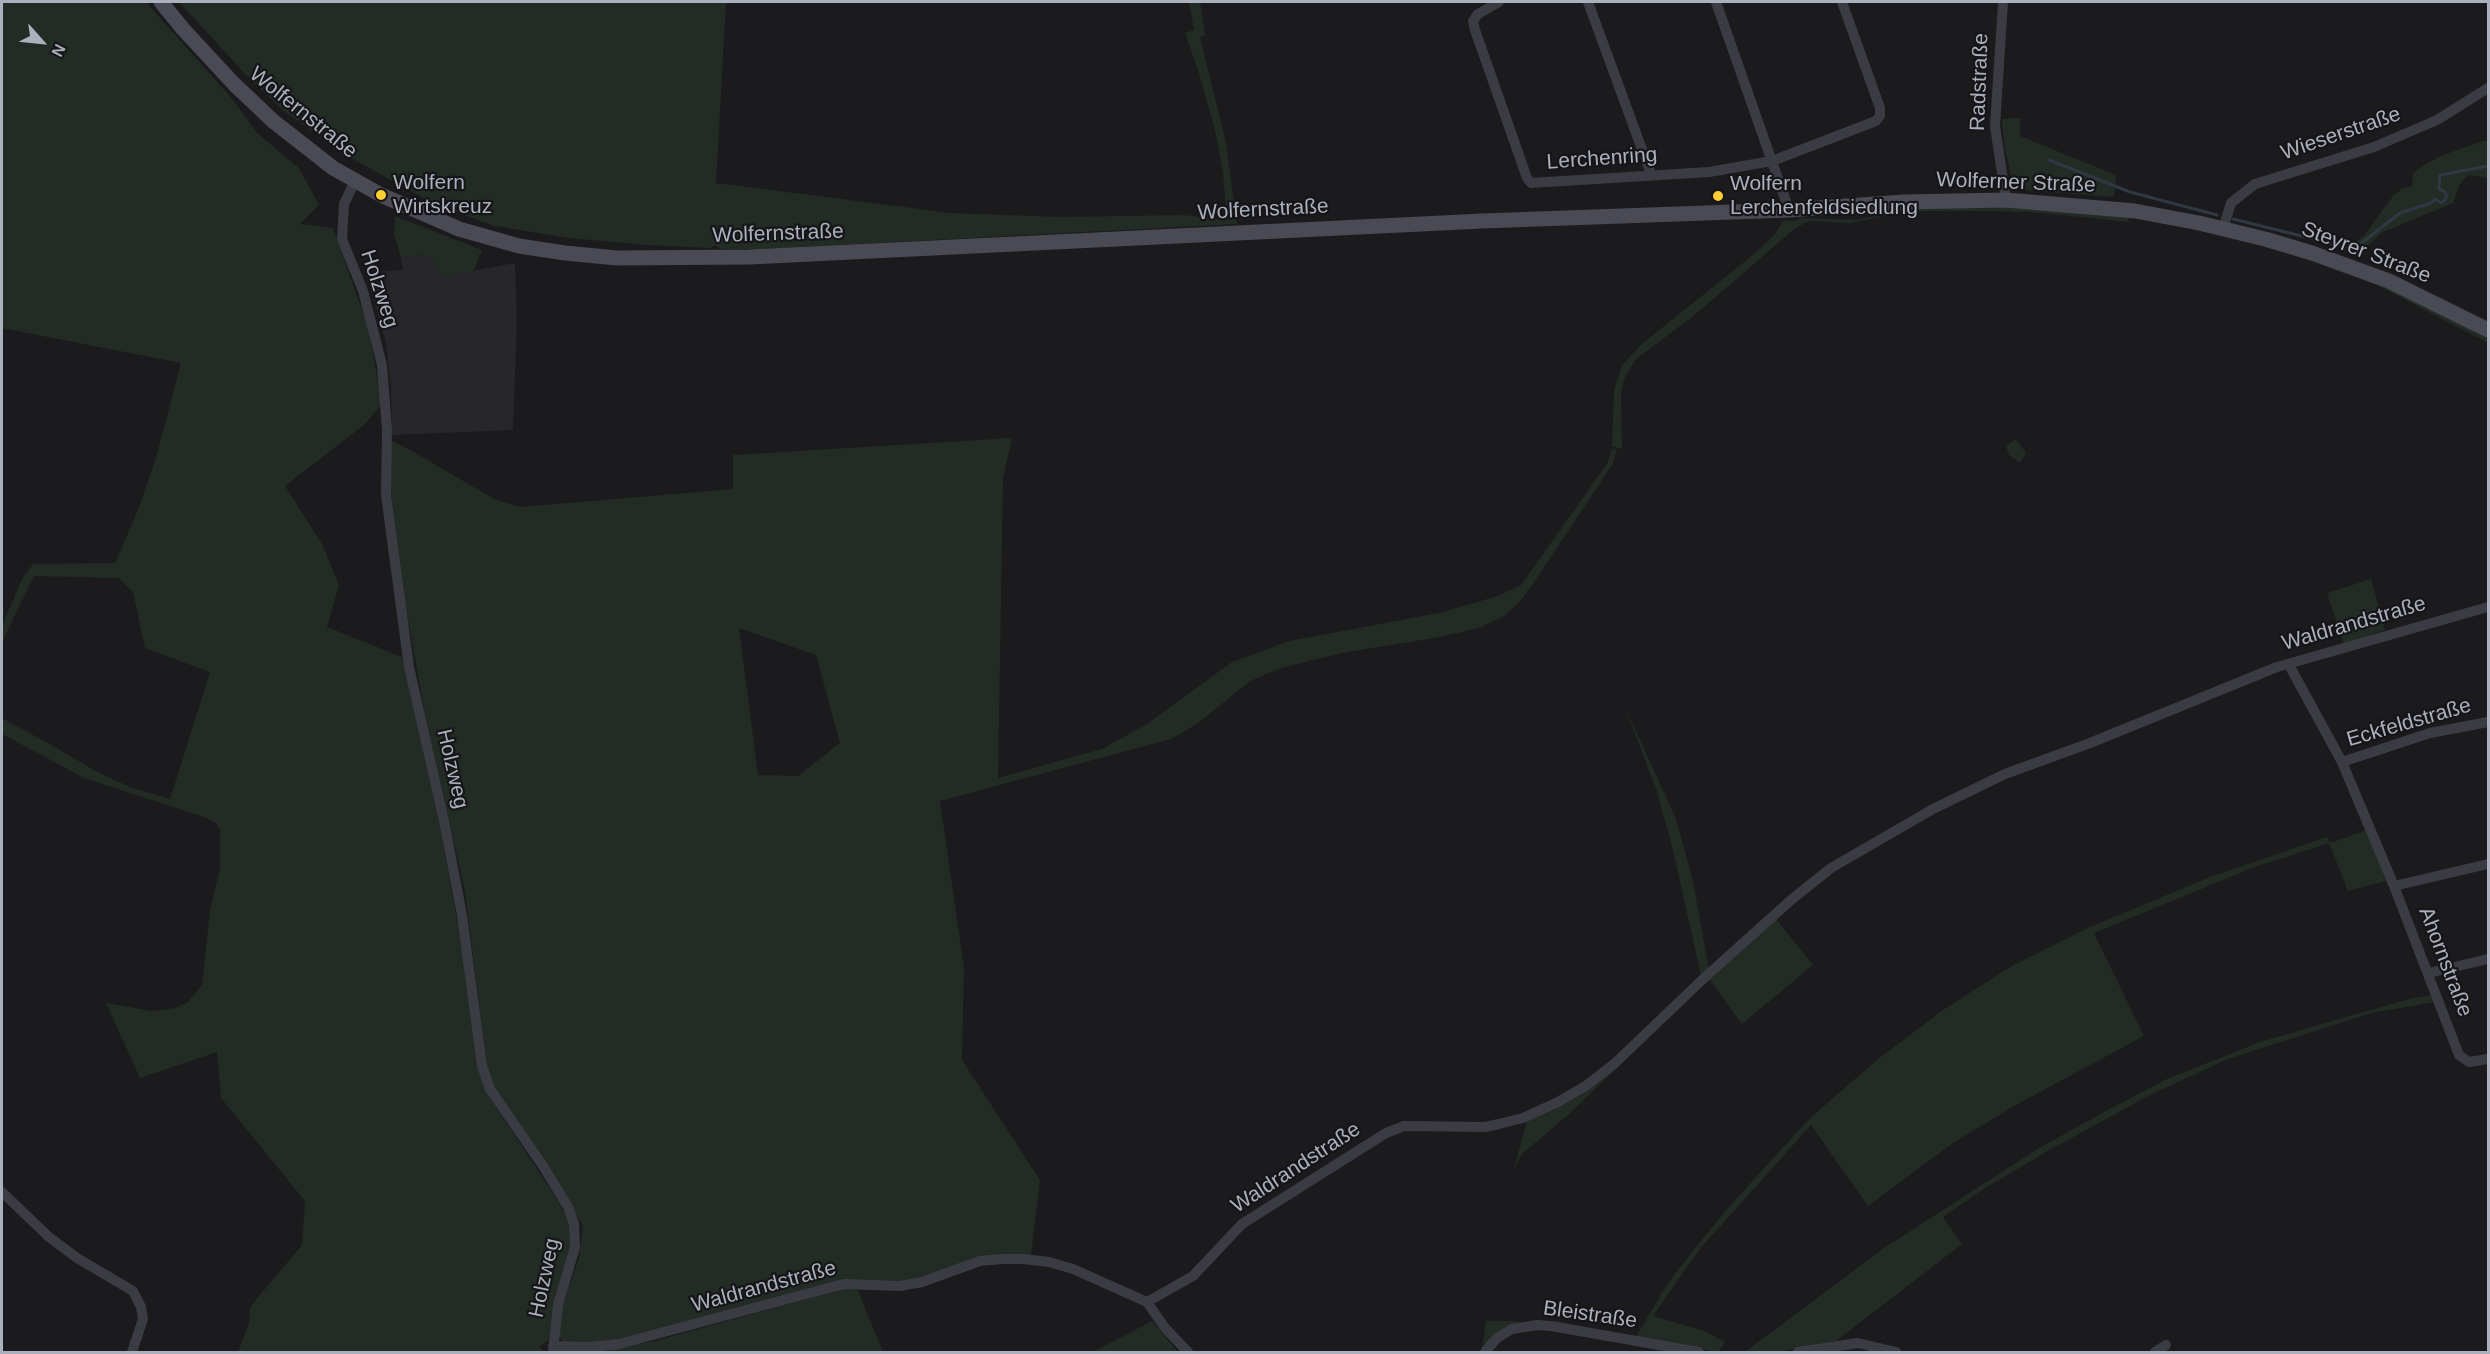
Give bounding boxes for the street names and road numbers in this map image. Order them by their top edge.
street label: Radstraße [1966,33,1994,131]
street label: Wolfernstraße [244,62,362,164]
street label: Wieserstraße [2278,102,2404,166]
street label: Lerchenring [1546,143,1658,175]
street label: Wolferner Straße [1936,168,2096,198]
street label: Wolfernstraße [1197,194,1329,226]
street label: Steyrer Straße [2298,217,2434,289]
street label: Wolfernstraße [712,219,844,249]
street label: Holzweg [355,247,403,331]
street label: Waldrandstraße [2279,591,2429,657]
street label: Eckfeldstraße [2344,693,2474,753]
street label: Holzweg [431,727,473,811]
street label: Ahornstraße [2413,904,2477,1020]
street label: Waldrandstraße [1227,1117,1365,1219]
street label: Holzweg [524,1236,566,1320]
street label: Waldrandstraße [689,1256,839,1318]
street label: Bleistraße [1541,1296,1639,1334]

